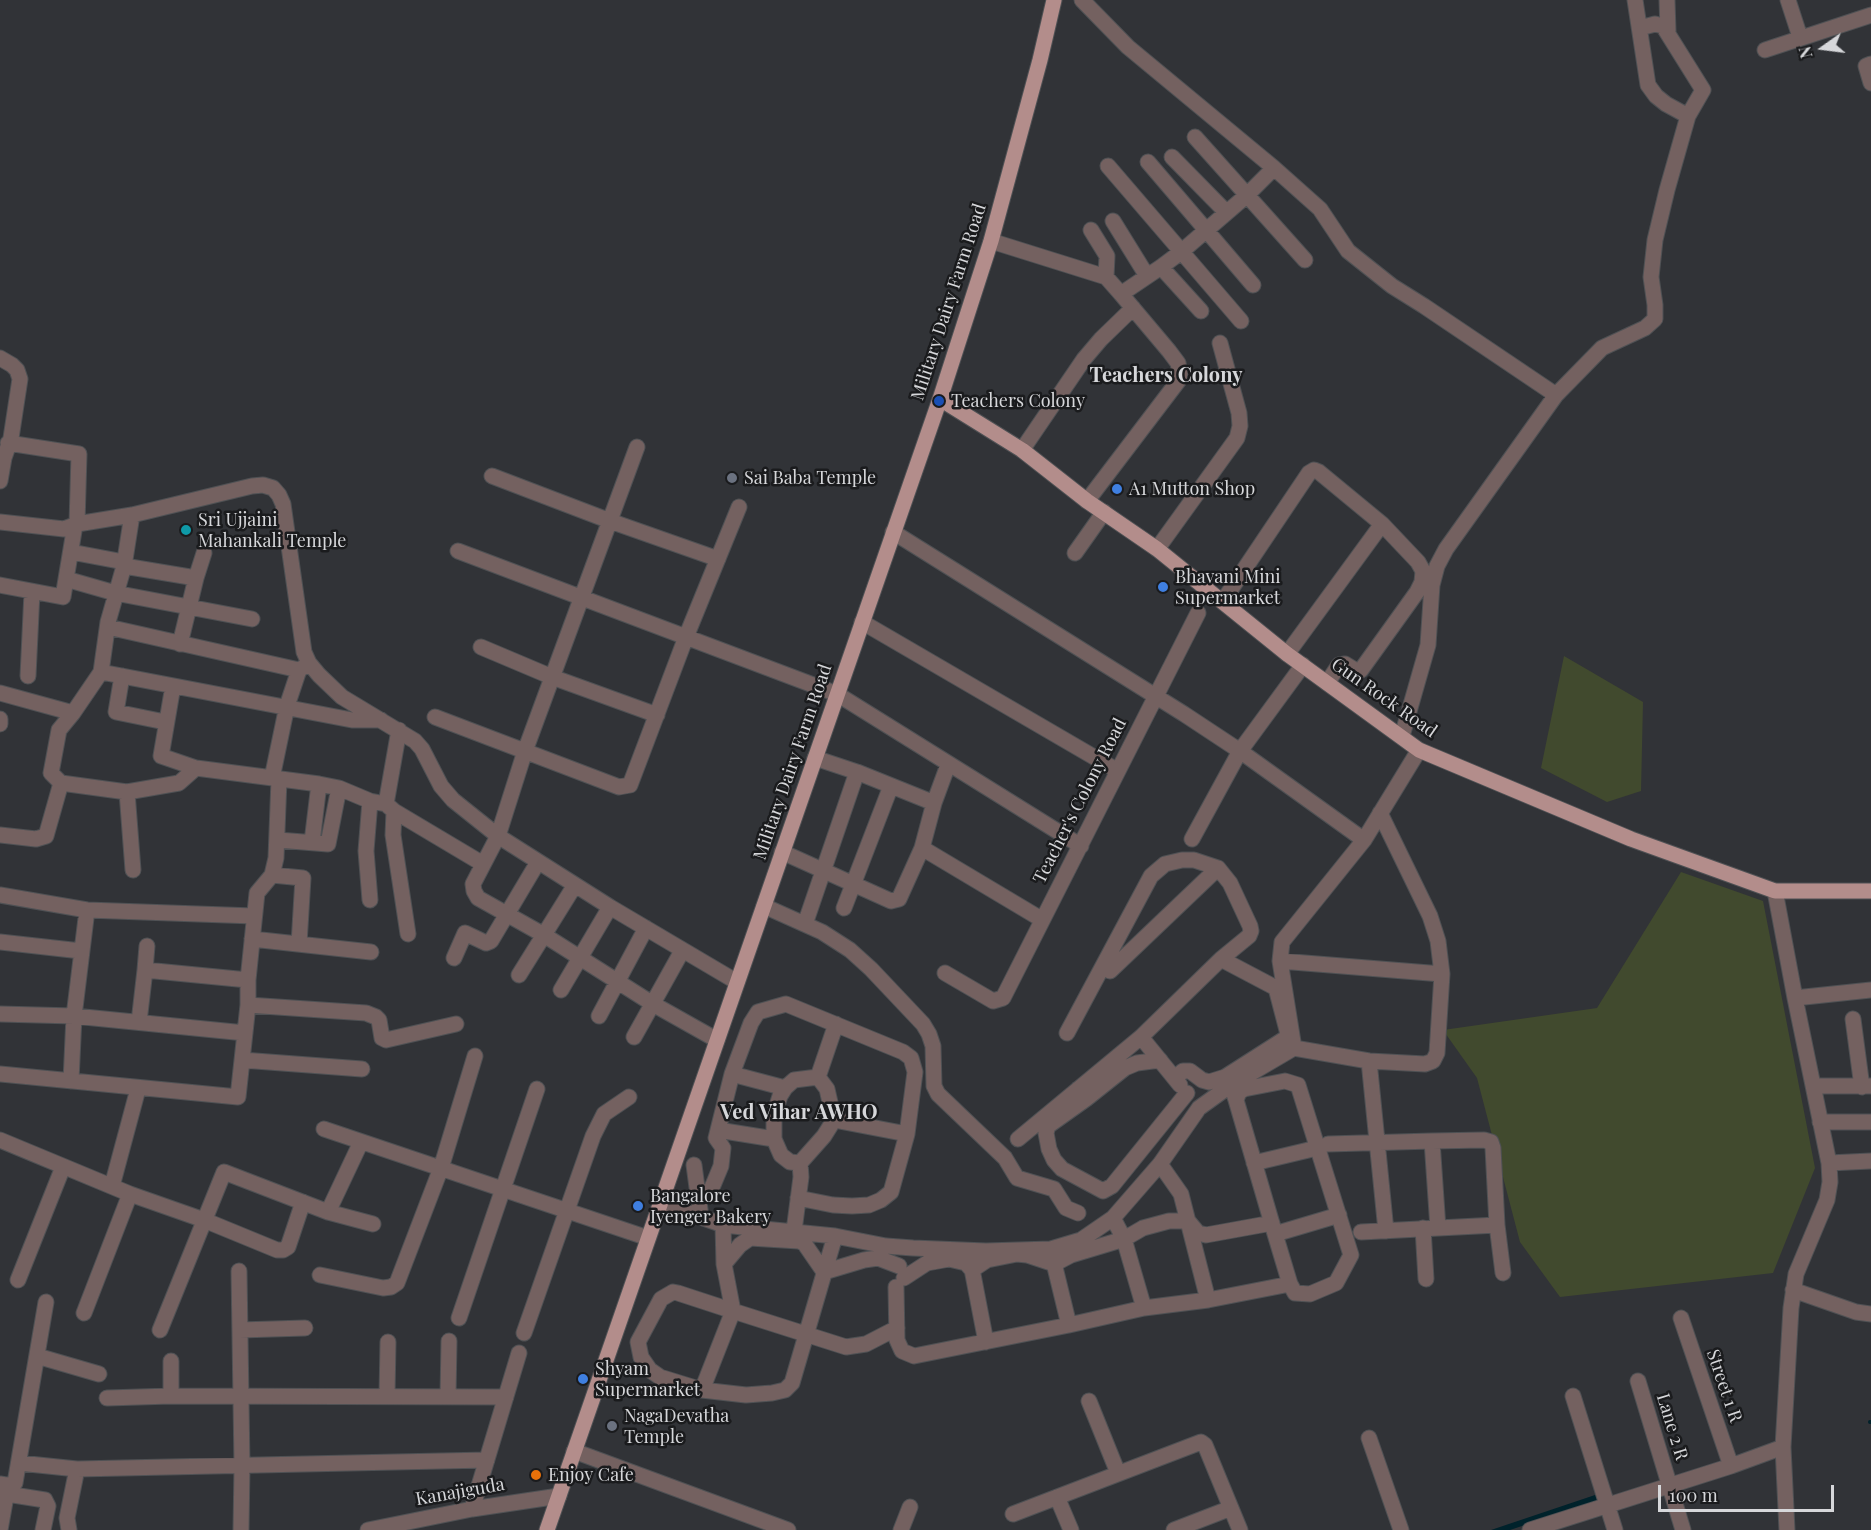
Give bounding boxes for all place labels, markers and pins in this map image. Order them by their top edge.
place label: Teachers Colony [951,390,1085,412]
marker: Teachers Colony [932,394,946,408]
place label: Sai Baba Temple [744,467,876,489]
marker: Sai Baba Temple [725,471,739,485]
place label: A1 Mutton Shop [1129,478,1255,500]
marker: A1 Mutton Shop [1110,482,1124,496]
place label: Sri Ujjaini Mahankali Temple [198,509,346,552]
marker: Sri Ujjaini Mahankali Temple [179,523,193,537]
place label: Bhavani Mini Supermarket [1175,566,1281,608]
marker: Bhavani Mini Supermarket [1156,580,1170,594]
place label: Bangalore Iyenger Bakery [650,1185,771,1228]
marker: Bangalore Iyenger Bakery [631,1199,645,1213]
place label: Shyam Supermarket [595,1358,700,1400]
marker: Shyam Supermarket [576,1372,590,1386]
place label: NagaDevatha Temple [624,1405,729,1448]
marker: NagaDevatha Temple [605,1419,619,1433]
place label: Enjoy Cafe [548,1464,634,1486]
marker: Enjoy Cafe [529,1468,543,1482]

